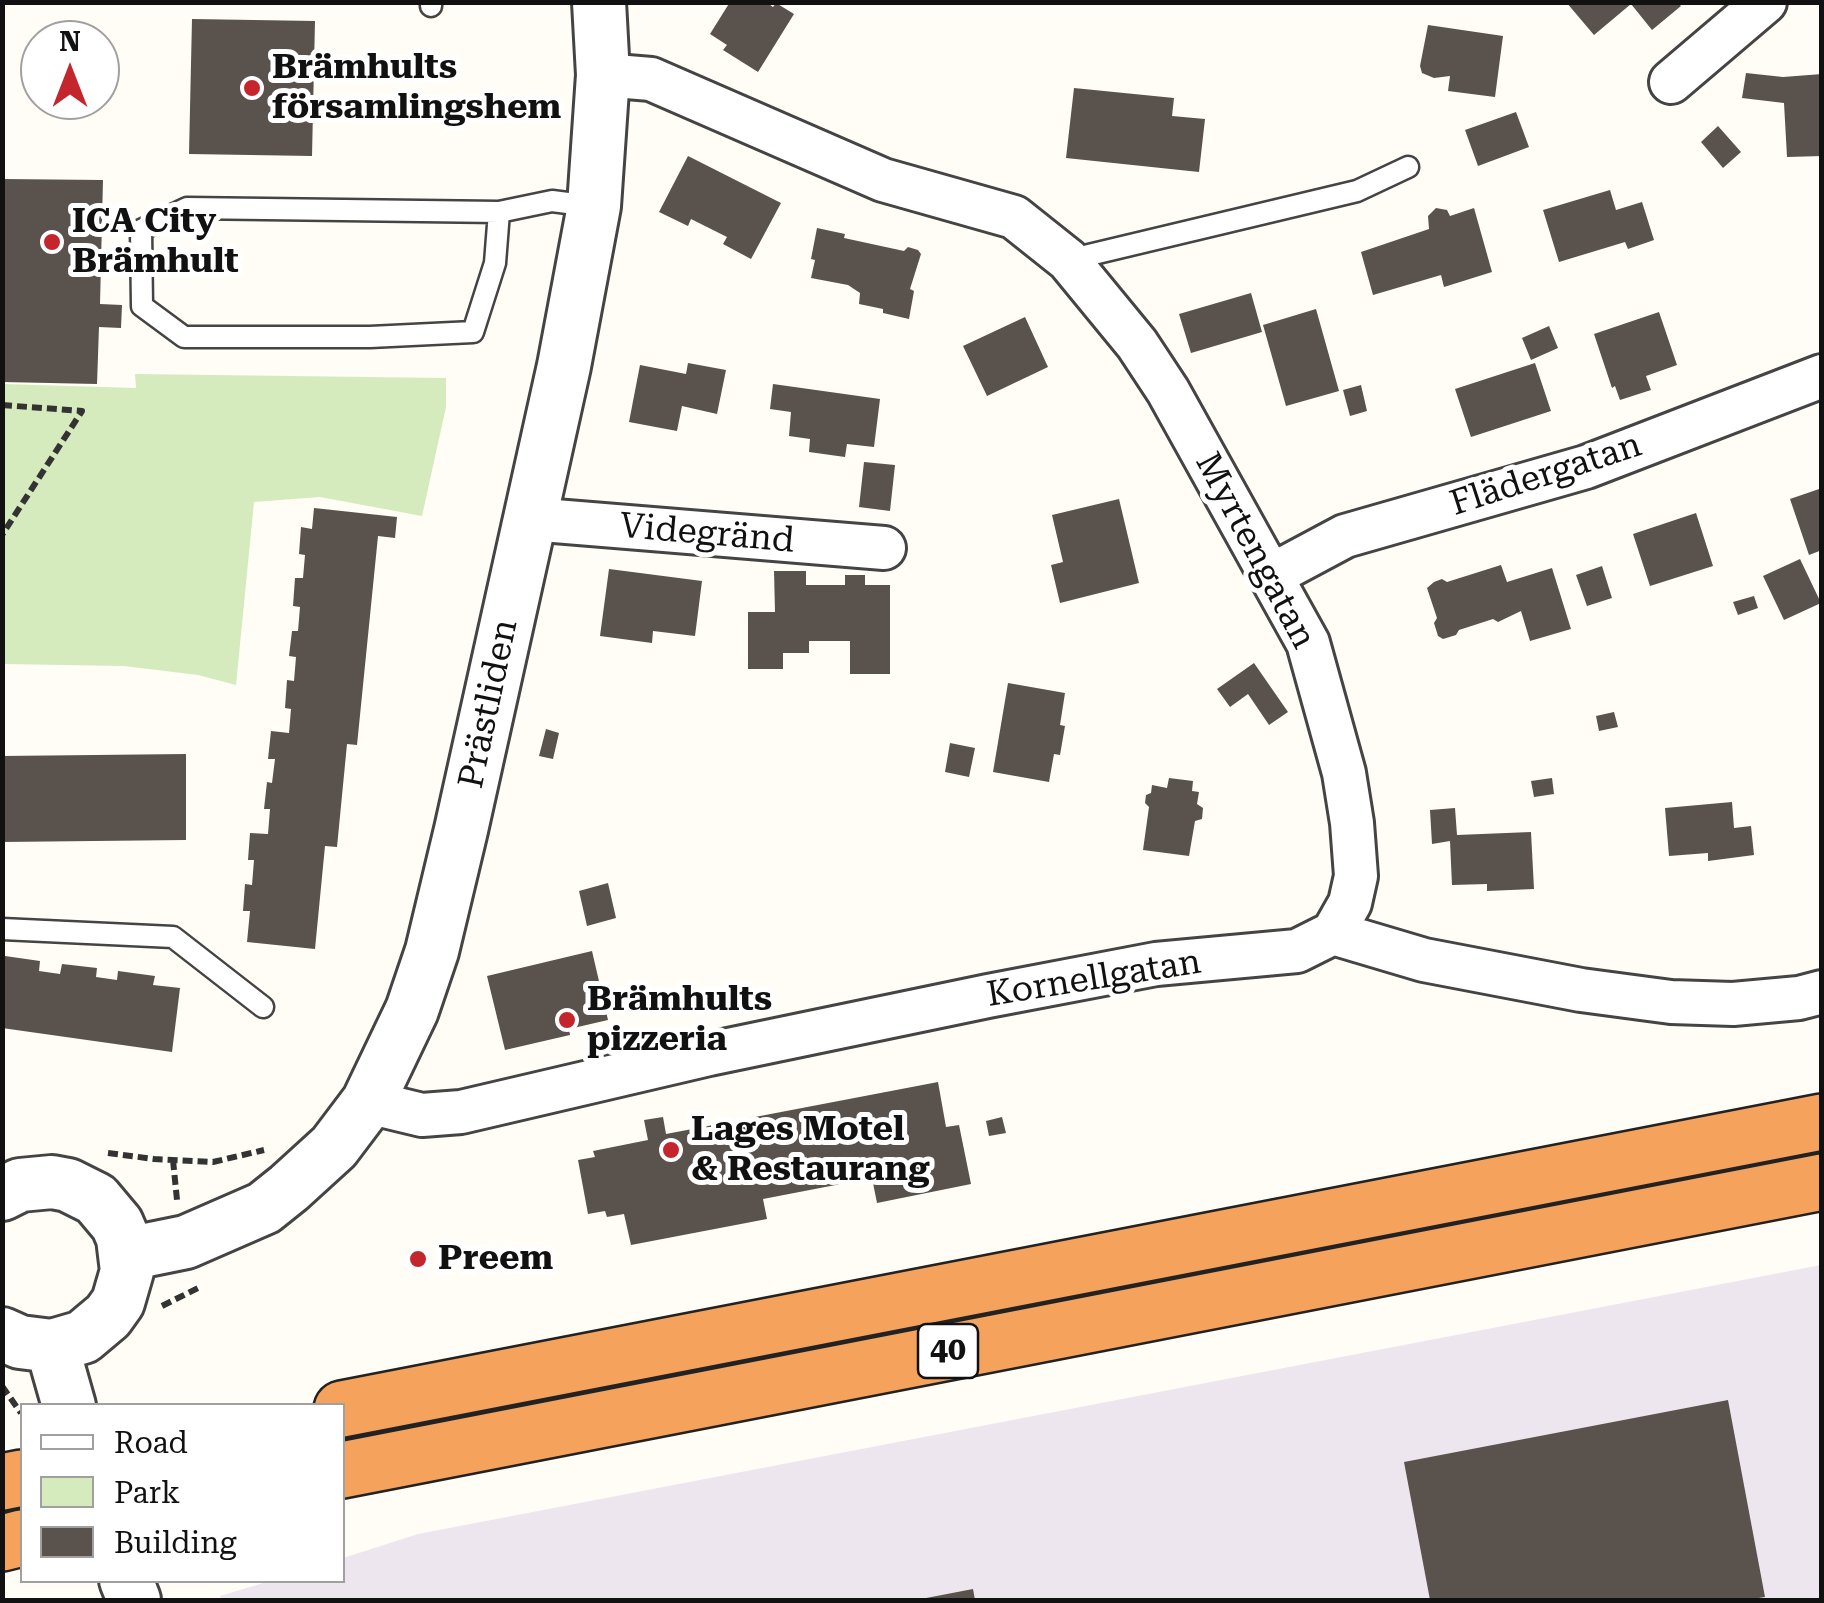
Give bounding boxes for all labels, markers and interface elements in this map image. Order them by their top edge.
north arrow [20,20,120,120]
text: N [59,25,81,58]
place label: Brämhults församlingshem [272,47,561,129]
marker: Brämhults församlingshem [241,77,263,99]
place label: ICA City Brämhult [72,201,239,283]
marker: ICA City Brämhult [41,231,63,253]
street label: Flädergatan [1445,424,1647,526]
street label: Myrtengatan [1186,446,1324,656]
street label: Videgränd [618,505,796,563]
street label: Prästliden [451,616,527,792]
street label: Kornellgatan [984,941,1204,1017]
place label: Brämhults pizzeria [587,979,772,1061]
marker: Brämhults pizzeria [556,1009,578,1031]
place label: Lages Motel & Restaurang [691,1109,930,1191]
marker: Lages Motel & Restaurang [660,1139,682,1161]
place label: Preem [438,1238,553,1280]
marker: Preem [407,1248,429,1270]
road number: 40 [918,1324,978,1378]
legend [20,1403,345,1583]
text: Road [114,1425,188,1460]
text: Park [114,1475,180,1510]
text: Building [114,1525,237,1560]

